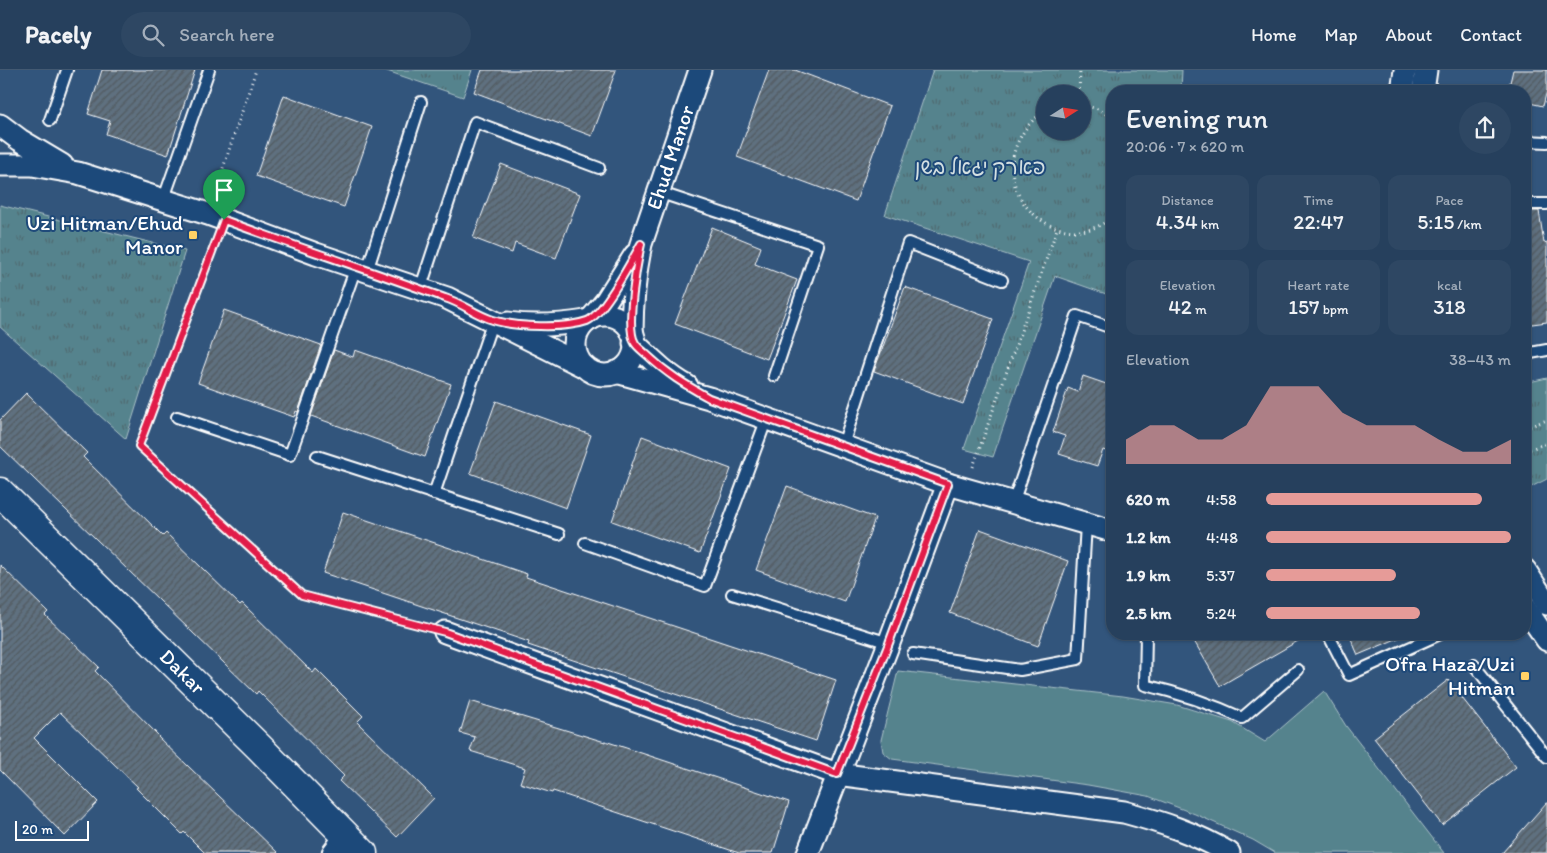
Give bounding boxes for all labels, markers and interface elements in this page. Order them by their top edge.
search box [121,12,471,57]
text: Pacely [25,20,91,49]
icon: search [139,21,167,49]
text: Search here [179,23,275,46]
text: Home [1251,24,1297,46]
text: Map [1325,24,1358,46]
text: About [1386,24,1432,46]
text: Contact [1460,24,1522,46]
north arrow [1036,85,1091,140]
map controls [1036,85,1091,140]
street label: Ehud Manor [641,101,699,213]
text: Evening run [1126,101,1268,135]
button: share [1459,102,1511,154]
text: 20:06 · 7 × 620 m [1126,137,1244,156]
park label: פארק יגאל בשן [915,154,1046,180]
pin [203,169,245,220]
icon: arrive [210,176,238,204]
text: Distance [1161,192,1214,209]
text: Time [1304,192,1333,209]
text: Pace [1435,192,1464,209]
text: 4.34 [1156,209,1198,234]
text: 22:47 [1293,209,1344,234]
text: 5:15 [1417,209,1454,234]
place label: Uzi Hitman/Ehud Manor [27,210,183,259]
text: km [1198,216,1219,233]
text: /km [1454,216,1482,233]
marker: Uzi Hitman/Ehud Manor [187,229,199,241]
text: Elevation [1160,277,1215,294]
text: Heart rate [1288,277,1349,294]
text: kcal [1437,277,1462,294]
text: 42 [1168,294,1192,319]
text: 157 [1288,294,1320,319]
text: 318 [1433,294,1466,319]
text: m [1192,301,1207,318]
text: bpm [1320,301,1349,318]
text: Elevation [1126,350,1190,369]
text: 38–43 m [1449,350,1511,369]
text: 620 m [1126,490,1170,509]
text: 4:58 [1206,490,1237,509]
text: 1.2 km [1126,528,1171,547]
text: 4:48 [1206,528,1238,547]
text: 1.9 km [1126,566,1170,585]
text: 5:37 [1206,566,1235,585]
text: 2.5 km [1126,604,1172,623]
text: 5:24 [1206,604,1236,623]
street label: Dakar [155,643,211,699]
place label: Ofra Haza/Uzi Hitman [1385,651,1515,700]
marker: Ofra Haza/Uzi Hitman [1519,670,1531,682]
scale bar [15,818,89,841]
text: 20 m [22,821,53,838]

